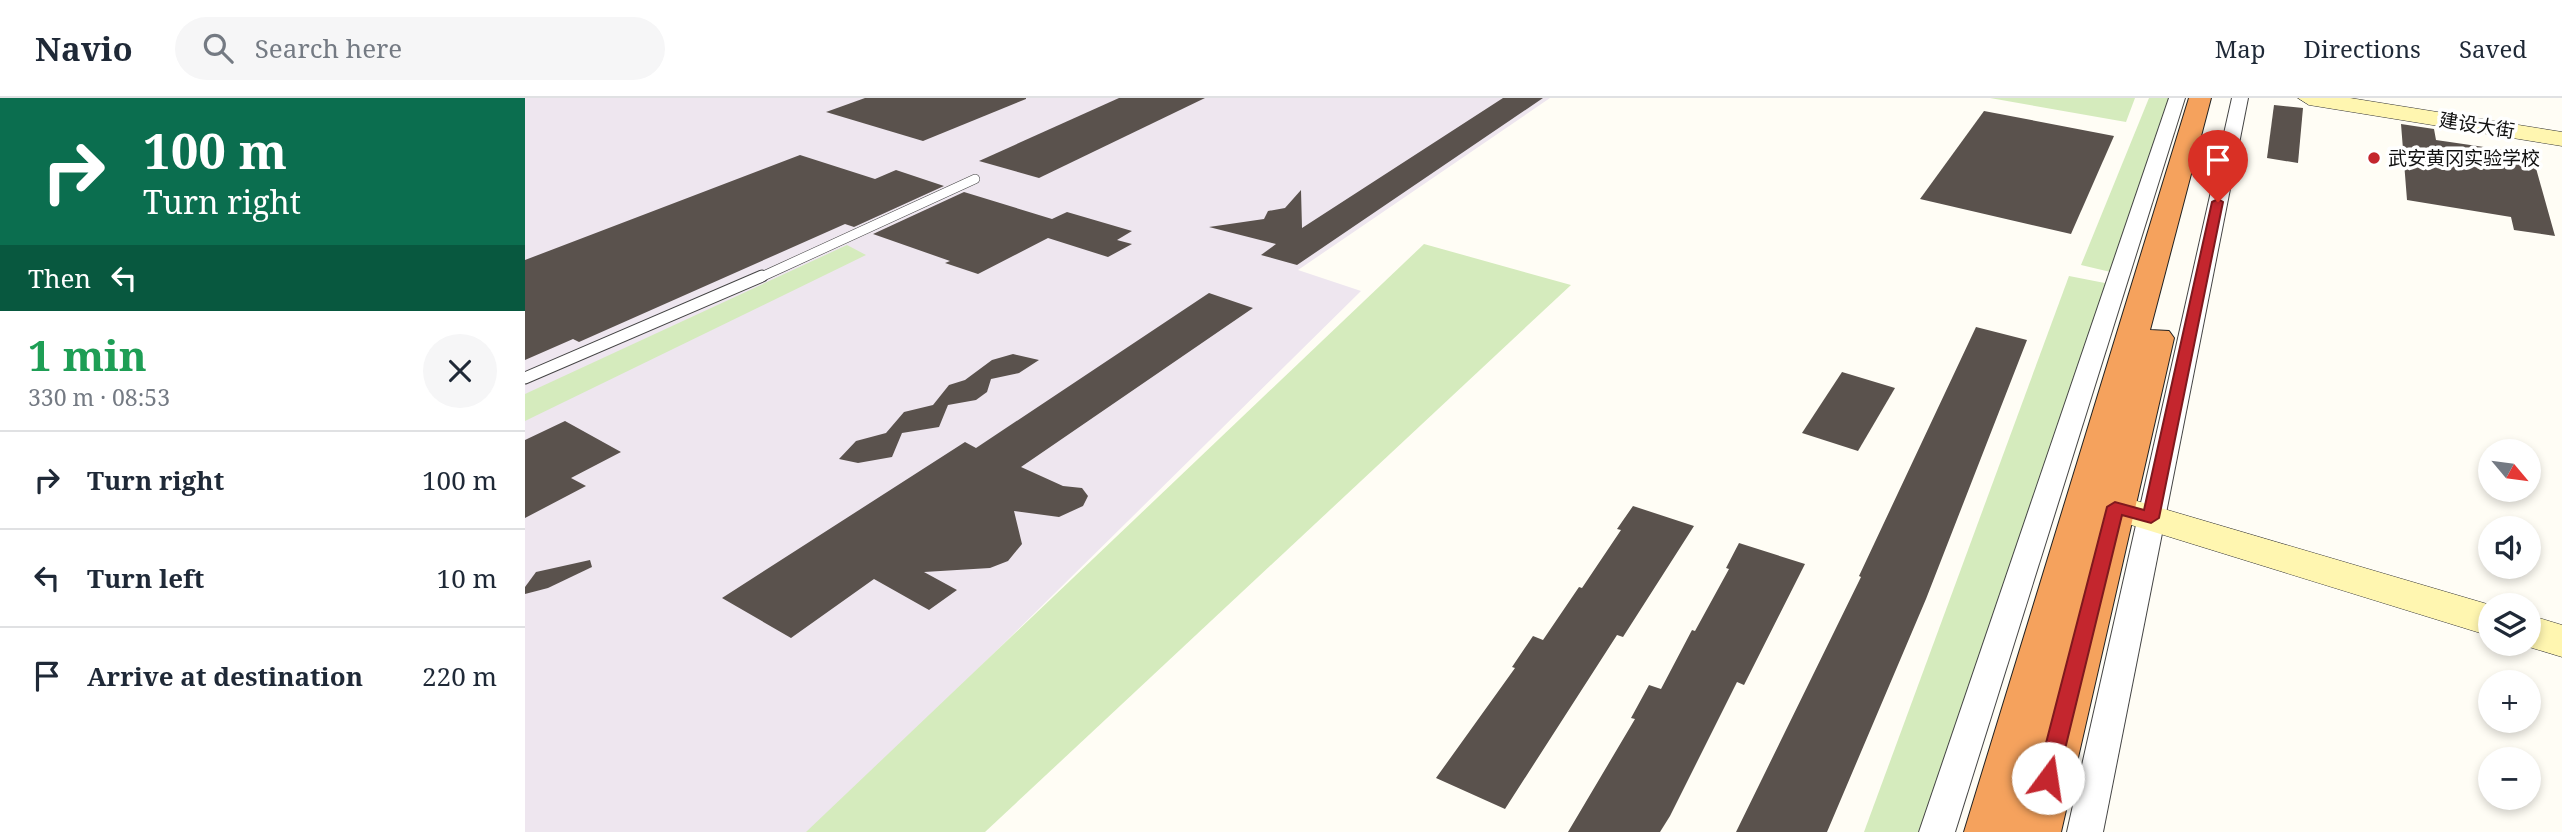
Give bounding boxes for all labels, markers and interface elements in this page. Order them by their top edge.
search box [175,17,665,80]
text: Navio [35,26,133,71]
icon: search [199,29,237,67]
text: Search here [255,30,402,66]
text: Map [2215,32,2266,65]
text: Directions [2304,32,2421,65]
text: Saved [2459,32,2527,65]
street label: 建设大街 [2437,106,2517,144]
text: 100 m [143,117,287,183]
icon: right [28,126,119,217]
pin [2188,130,2248,202]
icon: arrive [2199,141,2237,179]
place label: 武安黄冈实验学校 [2388,145,2540,171]
marker: 武安黄冈实验学校 [2366,150,2382,166]
text: Turn right [143,180,301,223]
icon: left [105,259,143,297]
text: Then [28,260,91,296]
text: 1 min [28,326,147,383]
button: close [423,334,497,408]
text: 330 m · 08:53 [28,381,170,413]
north arrow [2478,439,2541,502]
map controls [2478,439,2541,810]
icon: right [28,461,66,499]
text: Turn right [87,462,224,498]
text: 100 m [422,462,497,498]
button: sound [2478,516,2541,579]
icon: left [28,559,66,597]
text: Turn left [87,560,204,596]
text: 10 m [437,560,497,596]
button: layers [2478,593,2541,656]
icon: arrive [28,657,66,695]
text: Arrive at destination [87,658,363,694]
text: 220 m [422,658,497,694]
button: + [2478,670,2541,733]
position arrow [2011,741,2085,815]
button: − [2478,747,2541,810]

